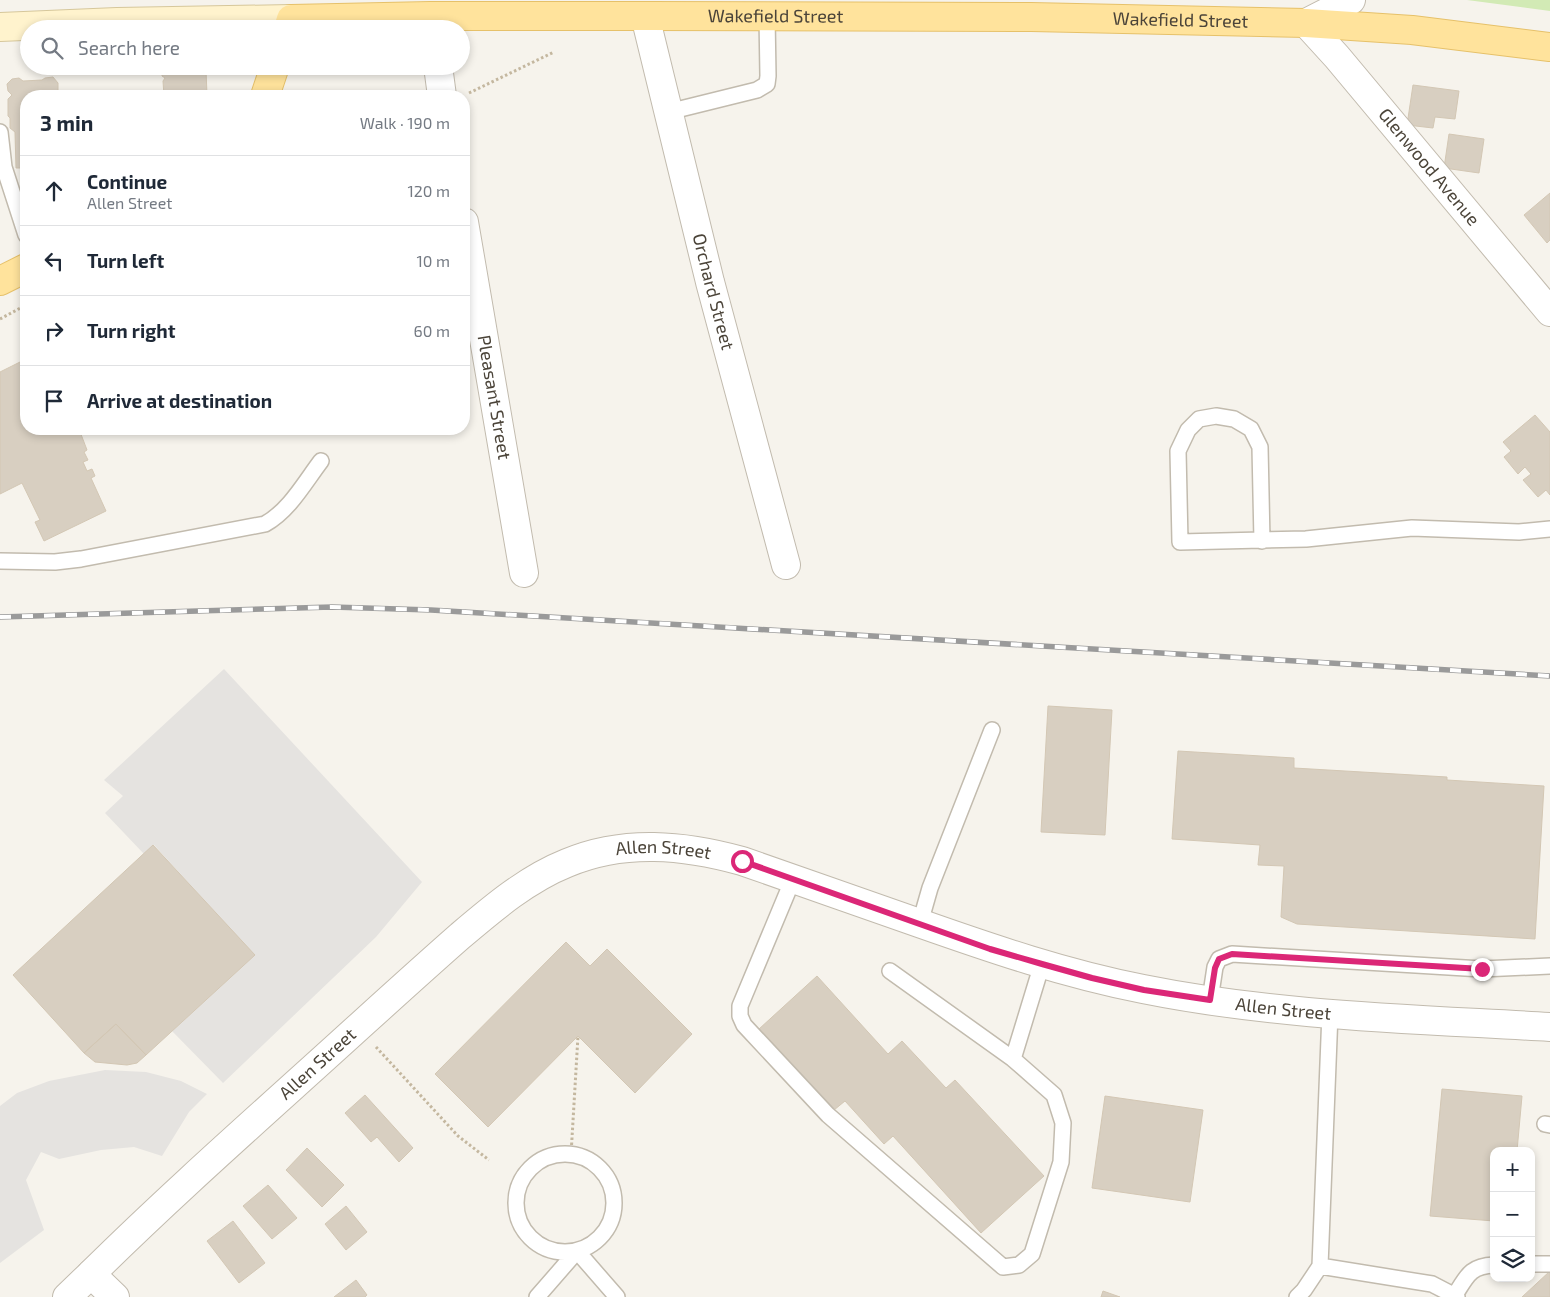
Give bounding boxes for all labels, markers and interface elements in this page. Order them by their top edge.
street label: Wakefield Street [708,4,844,27]
street label: Wakefield Street [1112,7,1249,32]
search box [20,20,470,75]
icon: search [38,34,66,62]
text: Search here [78,36,180,59]
street label: Glenwood Avenue [1374,103,1485,230]
text: 3 min [40,110,93,135]
text: Walk · 190 m [360,113,450,132]
text: Continue [87,170,167,193]
icon: ahead [40,177,68,205]
text: 120 m [407,181,450,200]
text: Allen Street [87,193,172,212]
street label: Orchard Street [689,231,740,352]
icon: left [40,247,68,275]
text: Turn left [87,249,164,272]
text: 10 m [416,251,450,270]
icon: right [40,317,68,345]
text: Turn right [87,319,175,342]
text: 60 m [414,321,450,340]
street label: Pleasant Street [474,333,516,461]
icon: arrive [40,387,68,415]
text: Arrive at destination [87,389,272,412]
street label: Allen Street [614,835,713,863]
route start [731,850,754,873]
route end [1471,958,1494,981]
street label: Allen Street [1234,992,1332,1024]
street label: Allen Street [274,1023,360,1104]
map controls [1490,1147,1535,1282]
button: + [1490,1147,1535,1192]
button: − [1490,1192,1535,1237]
button: layers [1490,1237,1535,1282]

